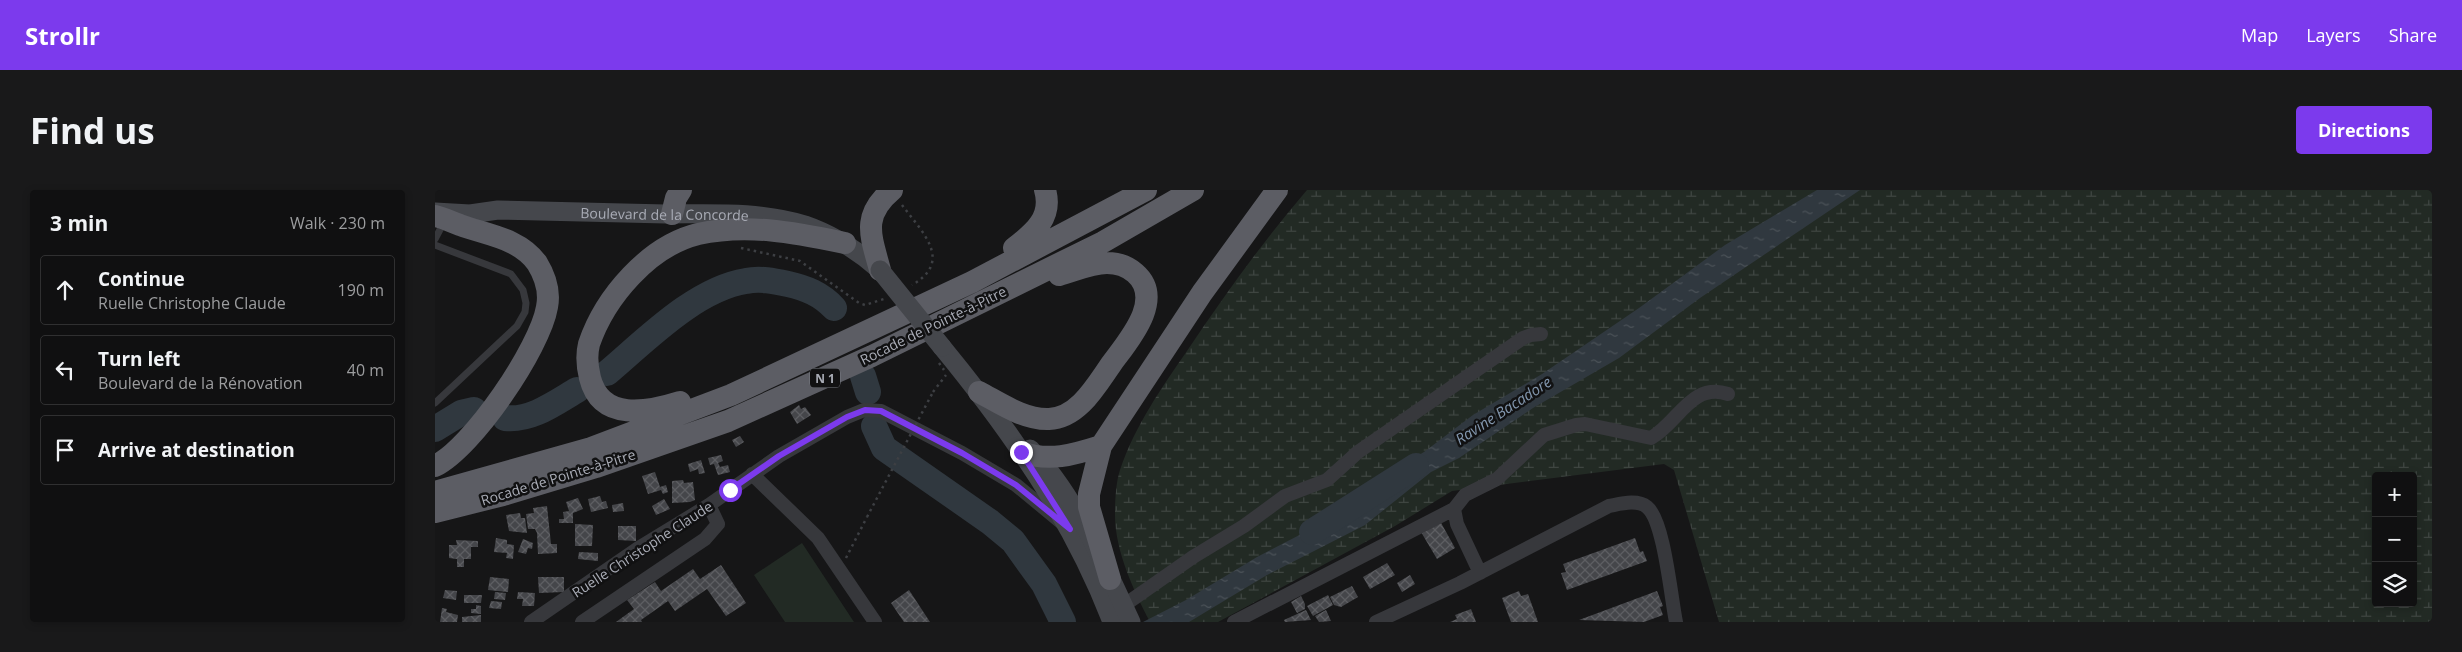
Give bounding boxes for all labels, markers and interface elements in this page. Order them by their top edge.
text: Strollr [25,19,100,52]
text: Map [2241,23,2278,47]
text: Layers [2306,23,2361,47]
text: Share [2389,23,2437,47]
button: Directions [2296,106,2432,154]
text: Find us [30,107,155,154]
street label: Boulevard de la Concorde [580,202,750,224]
text: 3 min [50,209,108,237]
text: Walk · 230 m [290,212,385,234]
text: Continue [98,266,185,292]
icon: ahead [51,276,79,304]
text: 190 m [338,279,384,301]
street label: Rocade de Pointe-à-Pitre [857,281,1010,369]
text: Ruelle Christophe Claude [98,292,286,314]
text: Turn left [98,346,180,372]
icon: left [51,356,79,384]
text: 40 m [347,359,384,381]
road number: N 1 [810,368,840,388]
water label: Ravine Bacadore [1451,371,1555,449]
text: Boulevard de la Rénovation [98,372,303,394]
icon: arrive [51,436,79,464]
text: Arrive at destination [98,437,295,463]
route end [1010,441,1033,464]
street label: Rocade de Pointe-à-Pitre [478,444,638,510]
map controls [2372,472,2417,607]
button: + [2372,472,2417,517]
route start [719,479,742,502]
street label: Ruelle Christophe Claude [568,496,716,602]
button: − [2372,517,2417,562]
button: layers [2372,562,2417,607]

